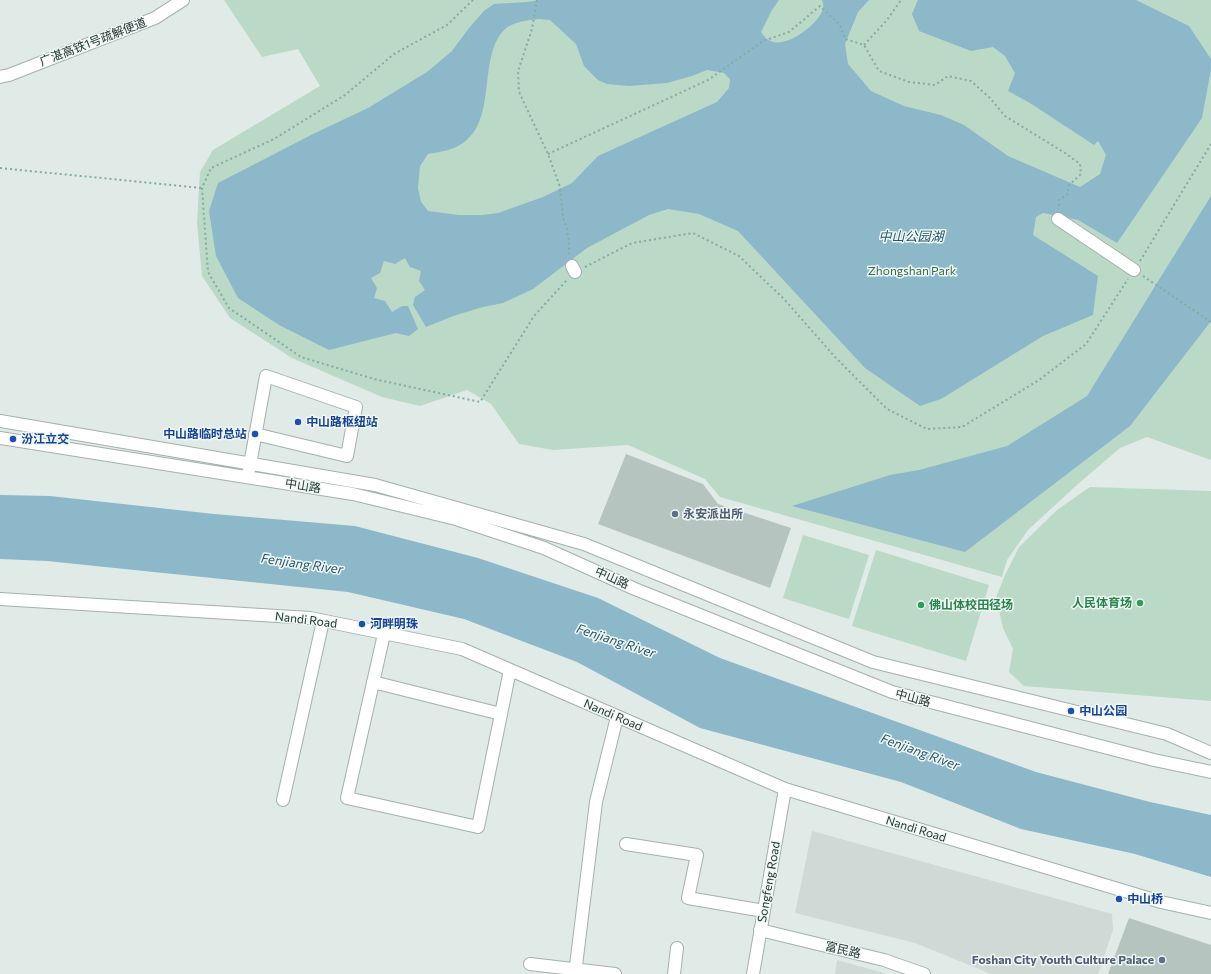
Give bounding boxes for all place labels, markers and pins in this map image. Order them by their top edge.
place label: 中山路枢纽站 [306,415,378,429]
marker: 中山路枢纽站 [293,417,303,427]
place label: 中山路临时总站 [163,427,247,441]
marker: 中山路临时总站 [250,429,260,439]
place label: 汾江立交 [21,432,69,446]
marker: 汾江立交 [8,434,18,444]
place label: 永安派出所 [683,507,743,521]
marker: 永安派出所 [670,509,680,519]
place label: 人民体育场 [1072,596,1132,610]
place label: 佛山体校田径场 [929,598,1013,612]
marker: 人民体育场 [1135,598,1145,608]
marker: 佛山体校田径场 [916,600,926,610]
place label: 河畔明珠 [370,617,418,631]
marker: 河畔明珠 [357,619,367,629]
place label: 中山公园 [1079,704,1127,718]
marker: 中山公园 [1066,706,1076,716]
place label: 中山桥 [1127,892,1163,906]
marker: 中山桥 [1114,894,1124,904]
place label: Foshan City Youth Culture Palace [972,953,1154,967]
marker: Foshan City Youth Culture Palace [1157,955,1167,965]

